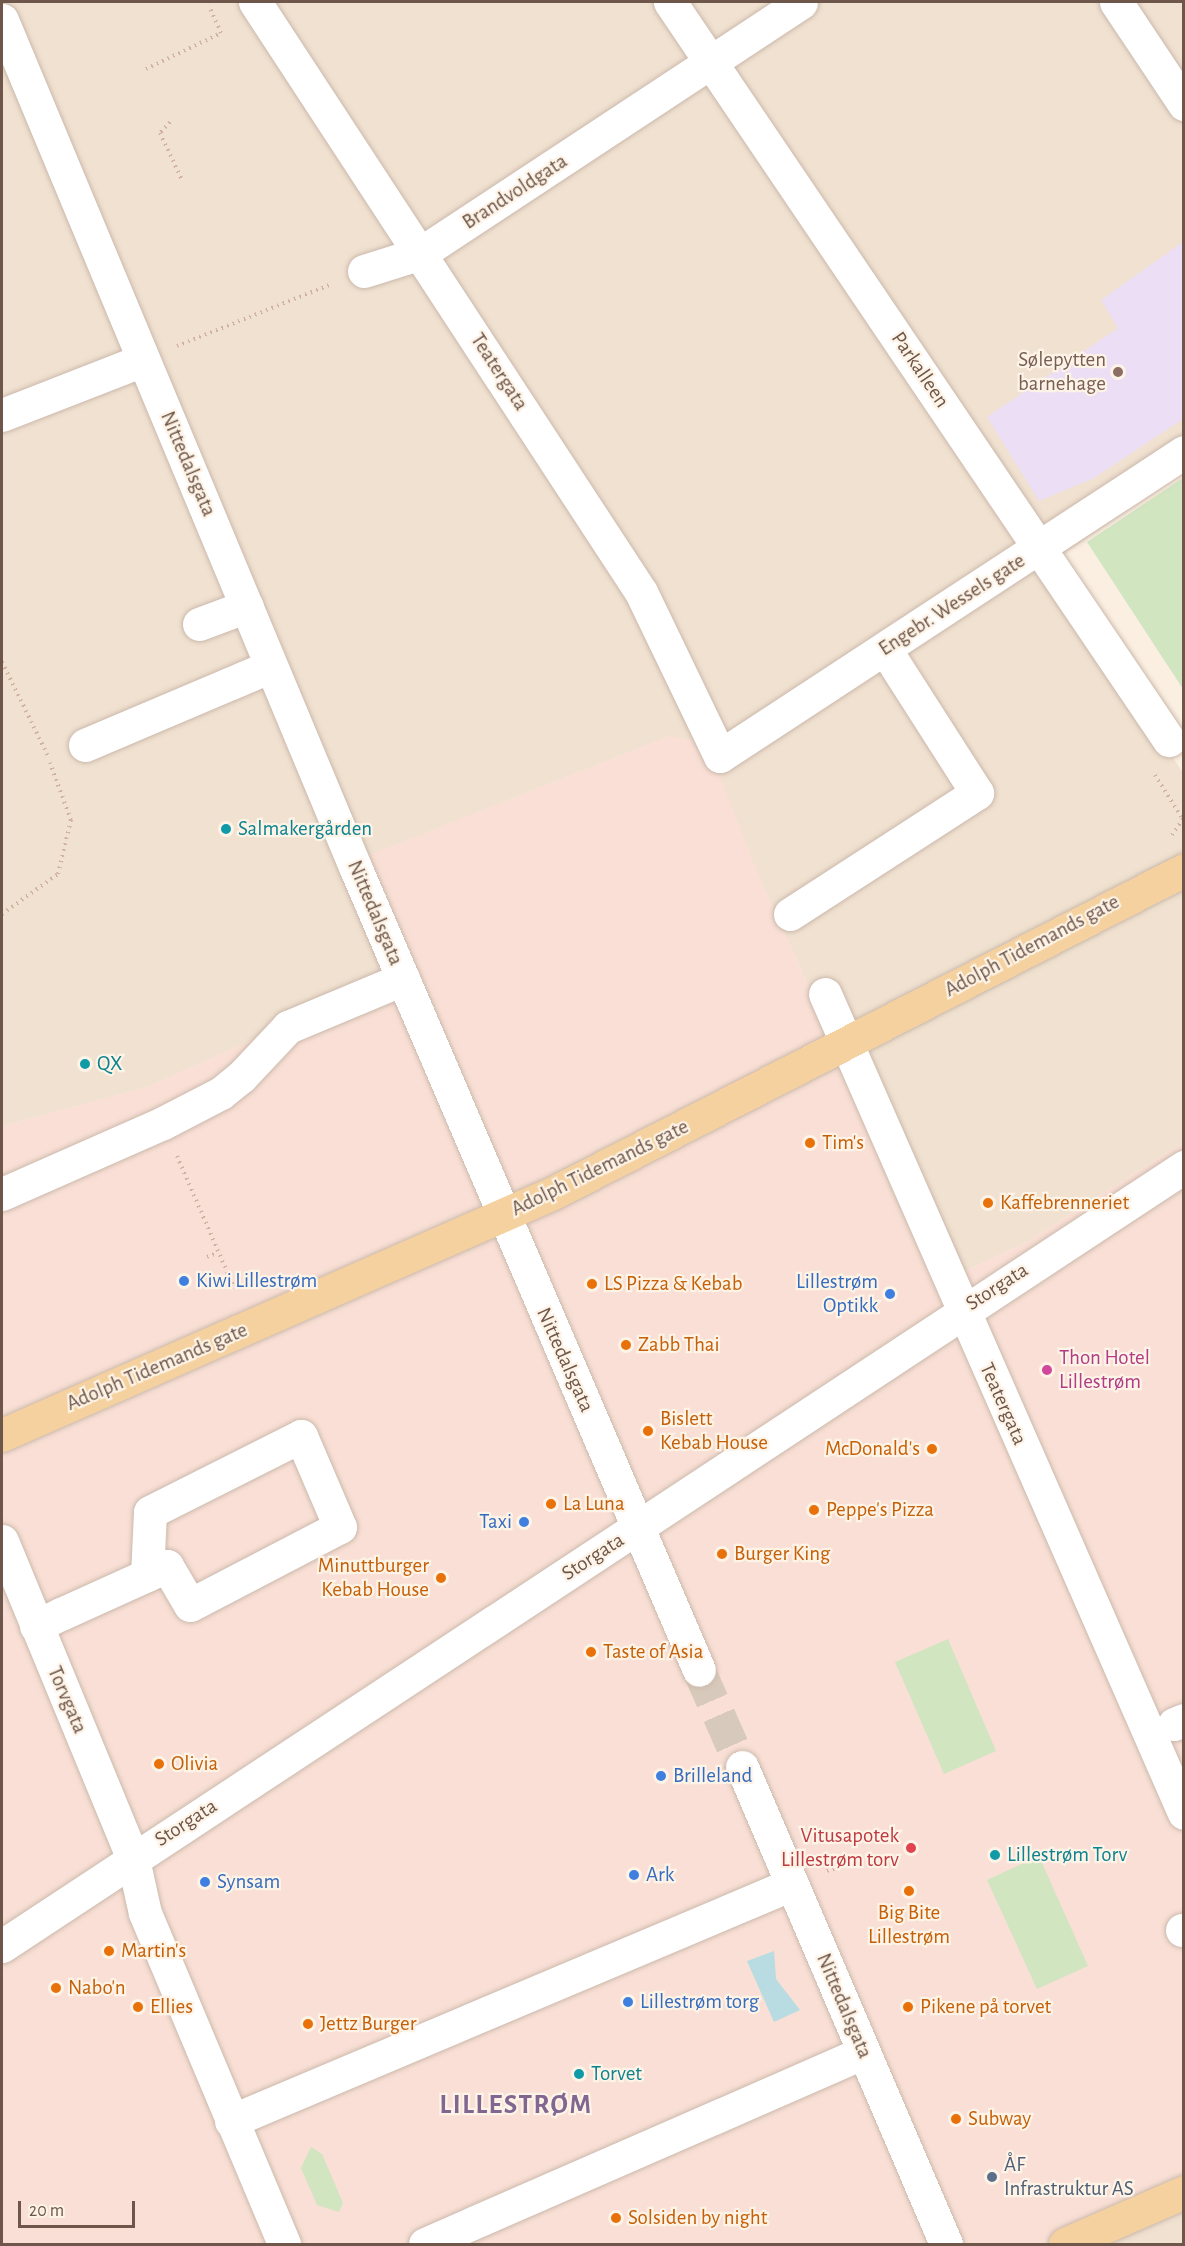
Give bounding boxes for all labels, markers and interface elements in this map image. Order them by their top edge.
street label: Brandvoldgata [458,149,572,235]
street label: Parkalleen [885,327,955,413]
street label: Teatergata [465,329,533,415]
place label: Sølepytten barnehage [1018,347,1106,397]
marker: Sølepytten barnehage [1111,365,1125,379]
street label: Nittedalsgata [155,408,221,520]
street label: Engebr. Wessels gate [874,548,1030,662]
place label: Salmakergården [238,816,372,842]
marker: Salmakergården [219,822,233,836]
street label: Nittedalsgata [342,857,408,969]
street label: Adolph Tidemands gate [940,889,1124,1003]
place label: QX [97,1051,122,1077]
marker: QX [78,1057,92,1071]
street label: Adolph Tidemands gate [507,1114,693,1222]
place label: Tim's [822,1130,864,1156]
marker: Tim's [803,1136,817,1150]
place label: Kaffebrenneriet [1000,1190,1129,1216]
marker: Kaffebrenneriet [981,1196,995,1210]
street label: Storgata [961,1258,1033,1316]
place label: Kiwi Lillestrøm [196,1268,317,1294]
place label: Lillestrøm Optikk [796,1269,878,1319]
place label: LS Pizza & Kebab [604,1271,743,1297]
marker: Kiwi Lillestrøm [177,1274,191,1288]
marker: LS Pizza & Kebab [585,1277,599,1291]
marker: Lillestrøm Optikk [883,1287,897,1301]
street label: Nittedalsgata [531,1304,599,1416]
street label: Adolph Tidemands gate [63,1317,251,1417]
place label: Zabb Thai [638,1332,720,1358]
marker: Zabb Thai [619,1338,633,1352]
place label: Thon Hotel Lillestrøm [1059,1345,1150,1395]
street label: Teatergata [974,1359,1032,1449]
marker: Thon Hotel Lillestrøm [1040,1363,1054,1377]
place label: Bislett Kebab House [660,1406,768,1456]
marker: Bislett Kebab House [641,1424,655,1438]
place label: McDonald's [825,1436,920,1462]
marker: McDonald's [925,1442,939,1456]
place label: La Luna [563,1491,625,1517]
marker: La Luna [544,1497,558,1511]
place label: Peppe's Pizza [826,1497,934,1523]
marker: Peppe's Pizza [807,1503,821,1517]
place label: Taxi [479,1509,512,1535]
marker: Taxi [517,1515,531,1529]
street label: Storgata [557,1528,629,1586]
place label: Burger King [734,1541,830,1567]
marker: Burger King [715,1547,729,1561]
place label: Minuttburger Kebab House [318,1553,429,1603]
marker: Minuttburger Kebab House [434,1571,448,1585]
place label: Taste of Asia [603,1639,703,1665]
marker: Taste of Asia [584,1645,598,1659]
street label: Torvgata [42,1663,92,1737]
place label: Olivia [171,1751,218,1777]
marker: Olivia [152,1757,166,1771]
place label: Brilleland [673,1763,752,1789]
marker: Brilleland [654,1769,668,1783]
street label: Storgata [150,1794,222,1852]
place label: Vitusapotek Lillestrøm torv [781,1823,899,1873]
marker: Vitusapotek Lillestrøm torv [904,1841,918,1855]
place label: Lillestrøm Torv [1007,1842,1127,1868]
marker: Lillestrøm Torv [988,1848,1002,1862]
place label: Ark [646,1862,674,1888]
marker: Ark [627,1868,641,1882]
place label: Synsam [217,1869,280,1895]
marker: Synsam [198,1875,212,1889]
marker: Big Bite Lillestrøm [902,1884,916,1898]
place label: Big Bite Lillestrøm [868,1900,950,1950]
place label: Martin's [121,1938,186,1964]
marker: Martin's [102,1944,116,1958]
street label: Nittedalsgata [811,1950,877,2062]
place label: Nabo'n [68,1975,125,2001]
marker: Nabo'n [49,1981,63,1995]
place label: Lillestrøm torg [640,1989,759,2015]
place label: Ellies [150,1994,193,2020]
place label: Pikene på torvet [920,1994,1051,2020]
marker: Lillestrøm torg [621,1995,635,2009]
marker: Ellies [131,2000,145,2014]
marker: Pikene på torvet [901,2000,915,2014]
place label: Jettz Burger [320,2011,417,2037]
marker: Jettz Burger [301,2017,315,2031]
place label: Torvet [591,2061,642,2087]
marker: Torvet [572,2067,586,2081]
district label: LILLESTRØM [440,2089,592,2121]
place label: Subway [968,2106,1031,2132]
marker: Subway [949,2112,963,2126]
place label: ÅF Infrastruktur AS [1004,2152,1134,2202]
marker: ÅF Infrastruktur AS [985,2170,999,2184]
scale bar [21,2189,138,2227]
text: 20 m [29,2202,64,2220]
place label: Solsiden by night [628,2205,767,2231]
marker: Solsiden by night [609,2211,623,2225]

